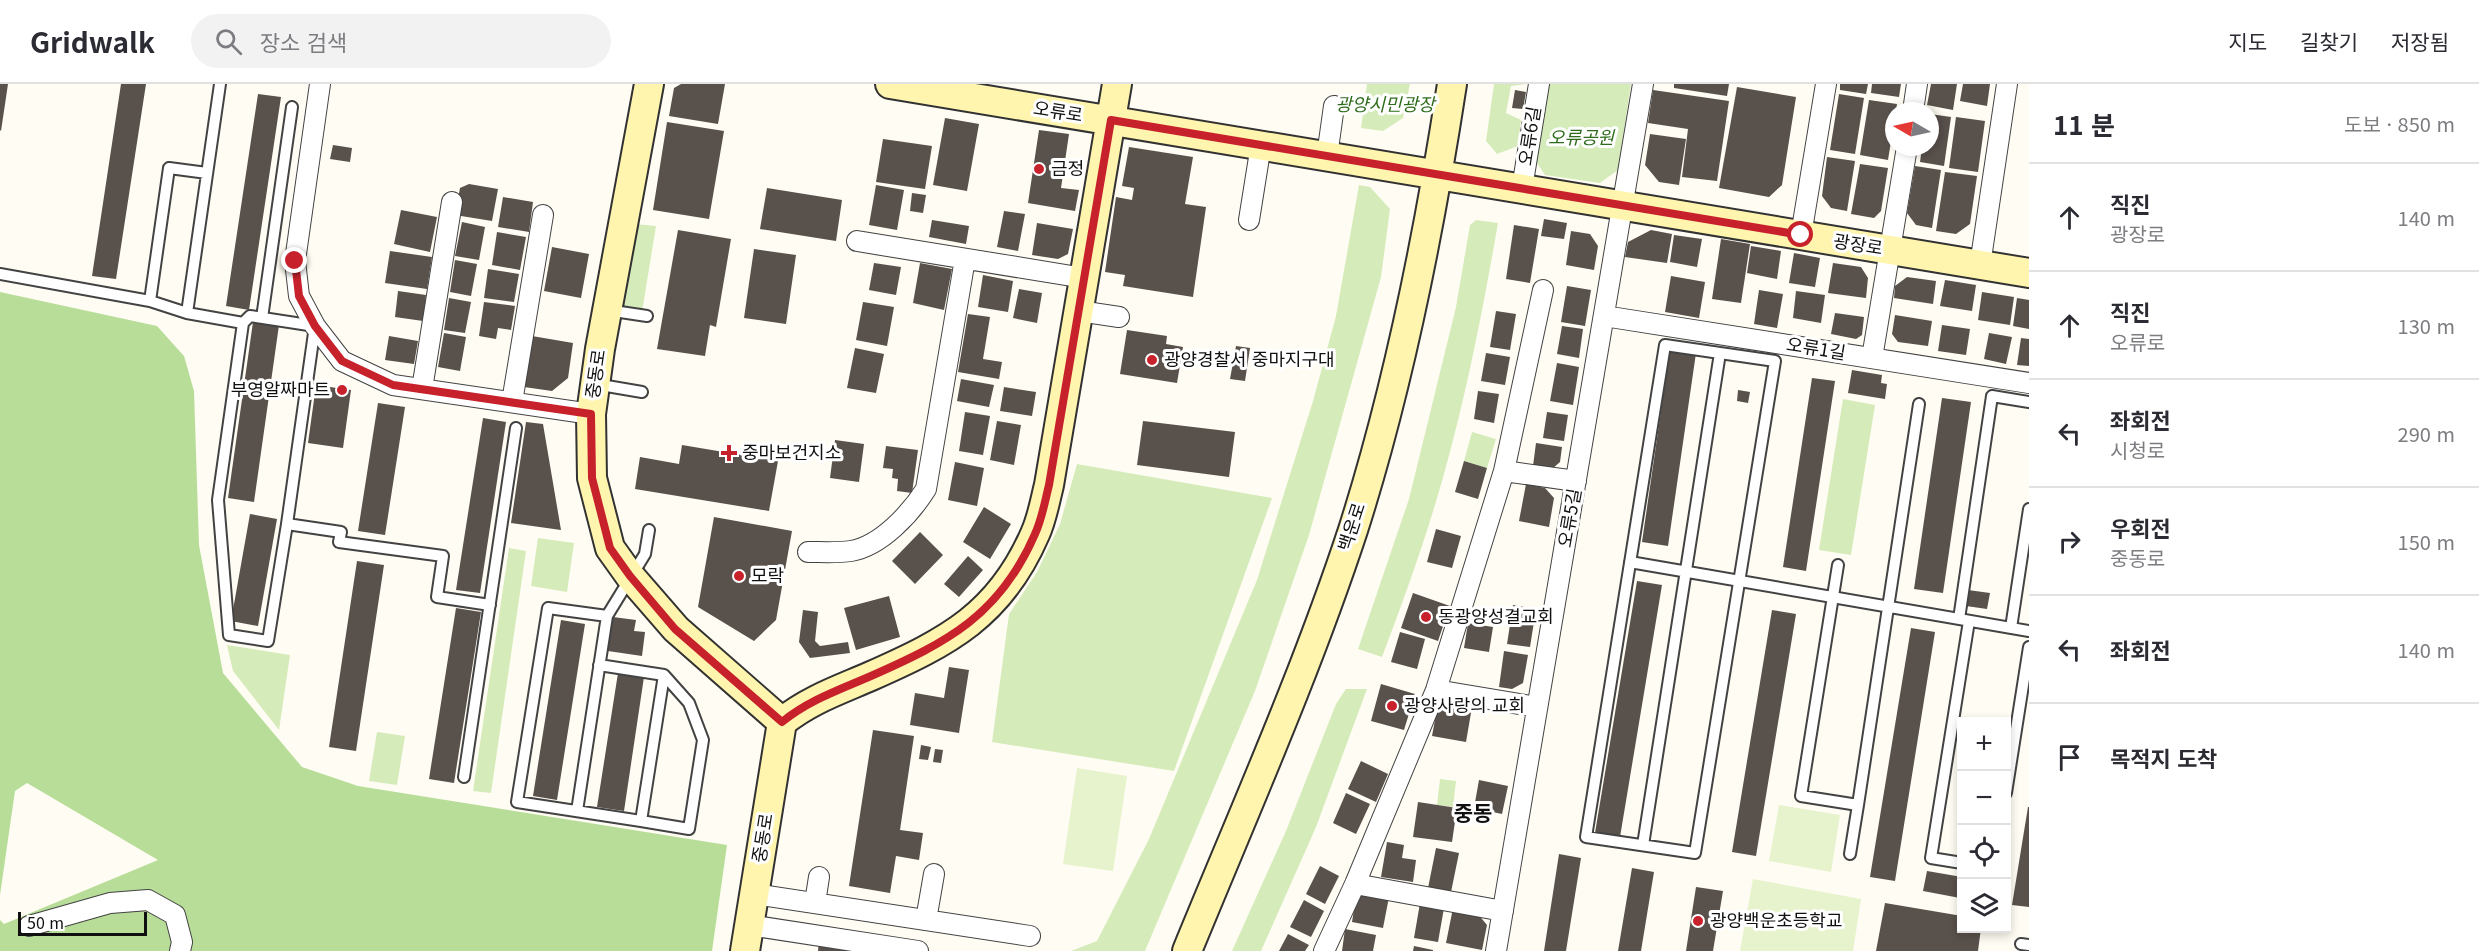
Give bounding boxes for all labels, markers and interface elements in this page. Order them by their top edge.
search box [191,14,611,68]
text: Gridwalk [30,21,155,61]
icon: search [212,25,245,58]
text: 장소 검색 [260,25,347,57]
text: 지도 [2228,26,2267,56]
text: 길찾기 [2300,26,2358,56]
text: 저장됨 [2391,26,2449,56]
park label: 광양시민광장 [1335,90,1437,116]
street label: 오류로 [1032,93,1085,127]
north arrow [1885,102,1939,156]
street label: 오류6길 [1511,104,1546,167]
text: 11 분 [2053,105,2115,142]
text: 도보 · 850 m [2344,109,2455,138]
park label: 오류공원 [1548,123,1616,149]
place label: 금정 [1051,154,1084,180]
marker: 금정 [1032,162,1046,176]
text: 직진 [2110,187,2150,219]
icon: ahead [2053,201,2086,234]
text: 140 m [2398,203,2455,232]
text: 광장로 [2110,219,2165,248]
route start [1787,221,1813,247]
street label: 광장로 [1832,226,1885,260]
route end [281,247,307,273]
text: 직진 [2110,295,2150,327]
icon: ahead [2053,309,2086,342]
text: 130 m [2398,311,2455,340]
text: 오류로 [2110,327,2165,356]
street label: 오류1길 [1785,330,1848,365]
place label: 광양경찰서 중마지구대 [1164,345,1335,371]
street label: 중동로 [578,347,610,400]
marker: 광양경찰서 중마지구대 [1145,353,1159,367]
place label: 부영알짜마트 [231,375,330,401]
marker: 부영알짜마트 [335,383,349,397]
text: 좌회전 [2110,403,2171,435]
icon: left [2053,417,2086,450]
text: 290 m [2398,419,2455,448]
text: 시청로 [2110,435,2165,464]
place label: 중마보건지소 [742,438,841,464]
marker: 중마보건지소 [720,444,738,462]
street label: 오류5길 [1550,486,1586,549]
street label: 백운로 [1330,499,1370,554]
text: 우회전 [2110,511,2171,543]
icon: right [2053,525,2086,558]
text: 150 m [2398,527,2455,556]
text: 중동로 [2110,543,2165,572]
place label: 모락 [751,561,784,587]
marker: 모락 [732,569,746,583]
place label: 동광양성결교회 [1438,602,1554,628]
marker: 동광양성결교회 [1419,610,1433,624]
icon: left [2053,633,2086,666]
text: 좌회전 [2110,633,2171,665]
text: 140 m [2398,635,2455,664]
place label: 광양사랑의 교회 [1404,691,1525,717]
marker: 광양사랑의 교회 [1385,699,1399,713]
map controls [1957,717,2011,933]
button: + [1957,717,2011,771]
icon: arrive [2053,741,2086,774]
text: 목적지 도착 [2110,741,2217,773]
button: − [1957,771,2011,825]
district label: 중동 [1454,797,1492,827]
street label: 중동로 [744,811,778,864]
button: locate [1957,825,2011,879]
button: layers [1957,879,2011,933]
place label: 광양백운초등학교 [1710,906,1842,932]
scale bar [18,909,147,936]
text: 50 m [27,910,64,934]
marker: 광양백운초등학교 [1691,914,1705,928]

